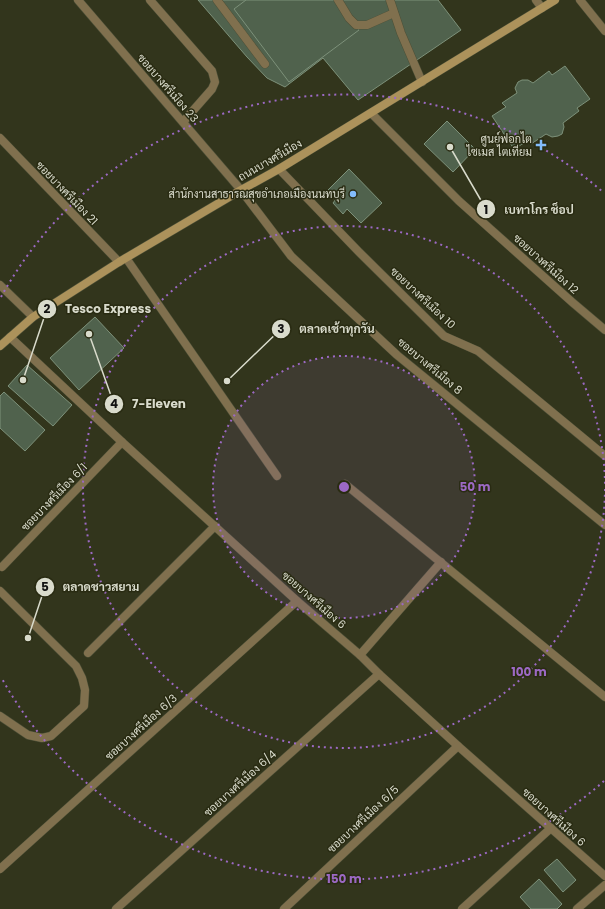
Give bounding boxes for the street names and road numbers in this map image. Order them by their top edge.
street label: ซอยบางศรีเมือง 23 [134,50,202,126]
street label: ถนนบางศรีเมือง [235,135,305,185]
street label: ซอยบางศรีเมือง 21 [32,157,102,229]
street label: ซอยบางศรีเมือง 12 [510,230,582,298]
street label: ซอยบางศรีเมือง 10 [387,264,459,333]
street label: ซอยบางศรีเมือง 8 [394,334,466,398]
street label: ซอยบางศรีเมือง 6/1 [17,459,91,535]
street label: ซอยบางศรีเมือง 6 [278,568,350,632]
street label: ซอยบางศรีเมือง 6/3 [101,690,181,764]
street label: ซอยบางศรีเมือง 6/4 [200,746,280,820]
street label: ซอยบางศรีเมือง 6/5 [324,782,402,856]
street label: ซอยบางศรีเมือง 6 [519,784,589,850]

